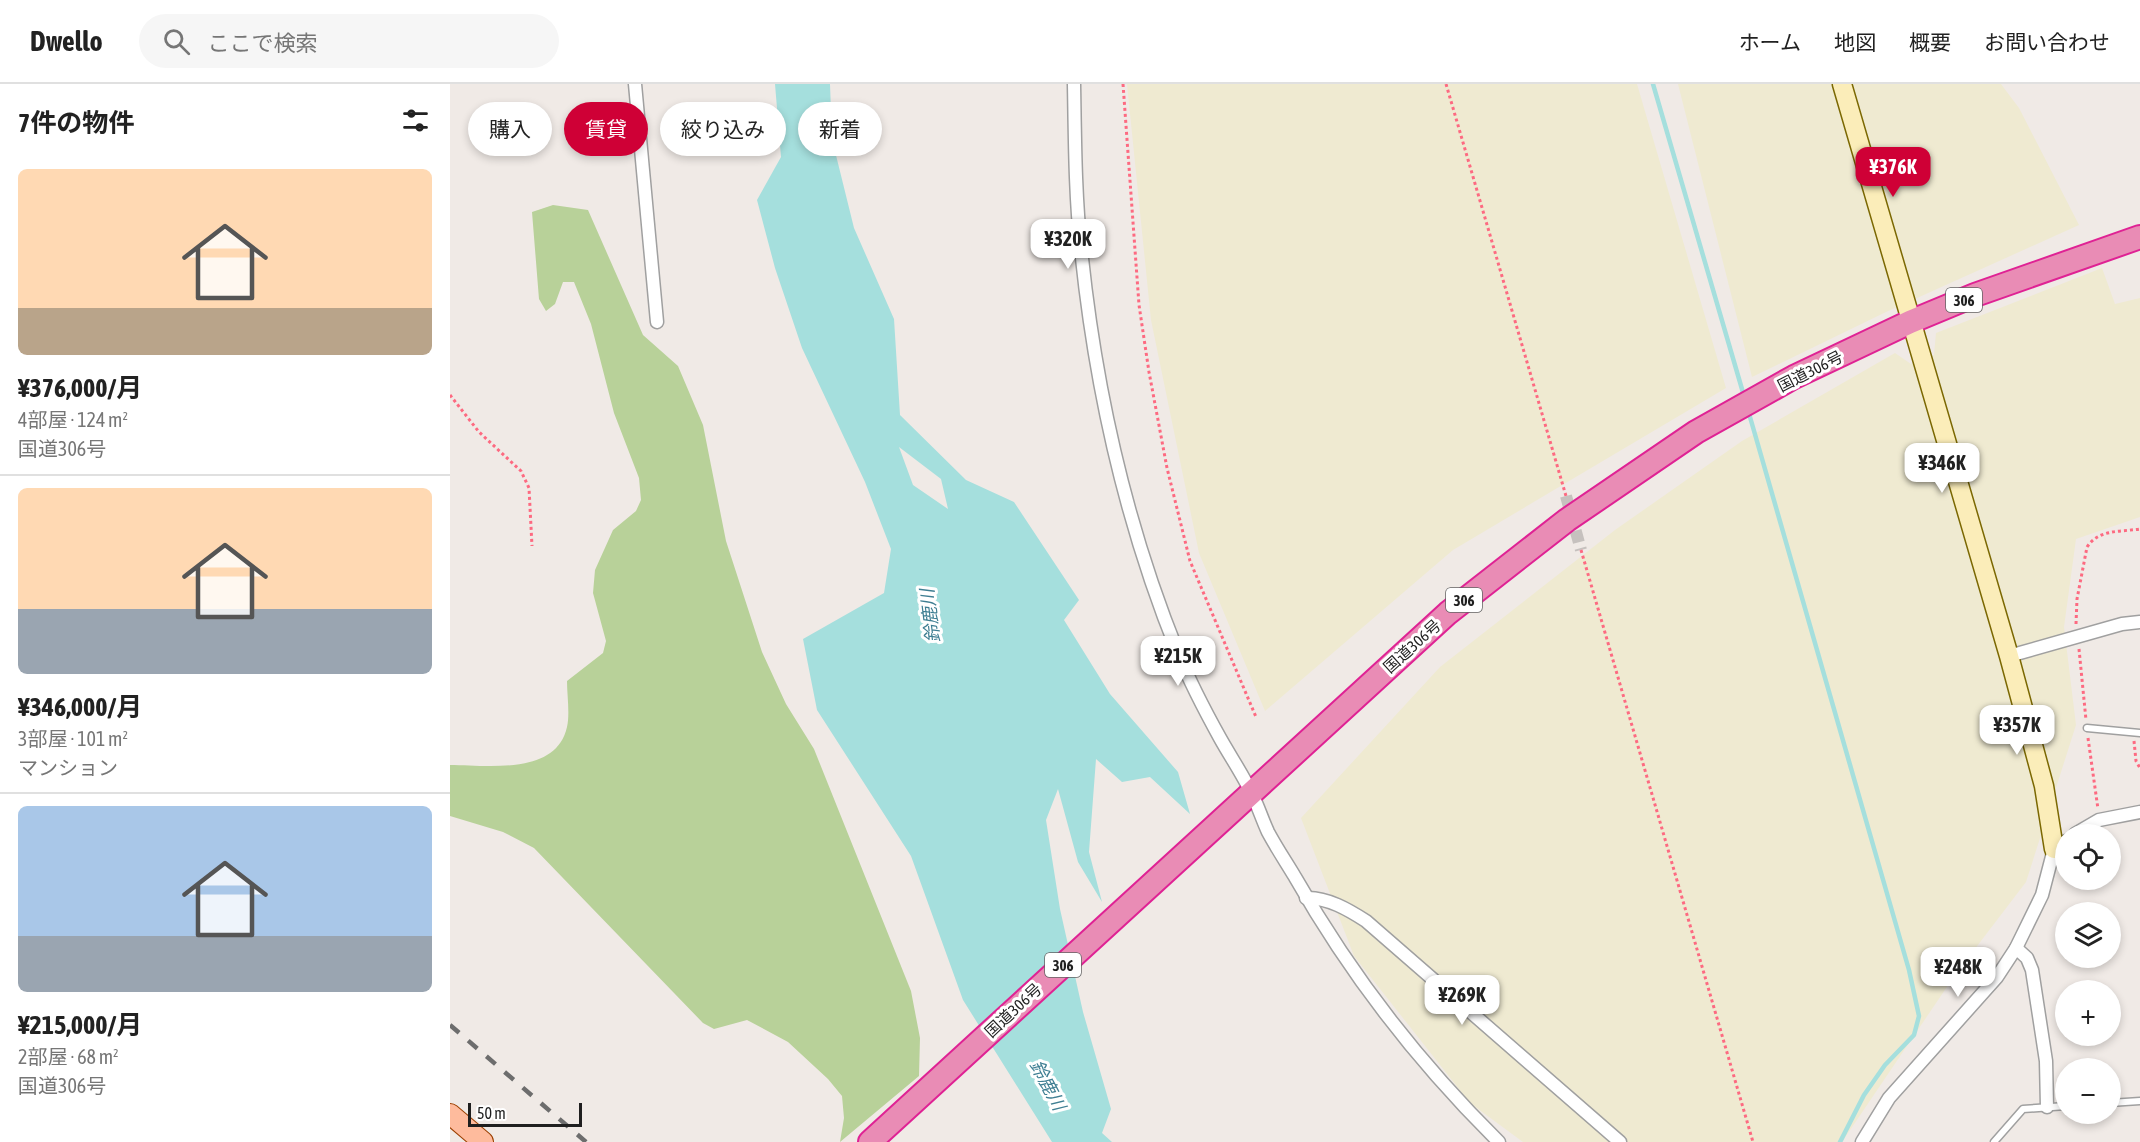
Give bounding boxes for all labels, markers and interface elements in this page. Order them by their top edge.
search box [139,14,559,68]
text: Dwello [30,25,103,57]
icon: search [160,25,193,58]
text: ここで検索 [208,30,318,56]
text: ホーム [1739,30,1801,54]
text: 地図 [1834,30,1876,54]
text: 概要 [1909,30,1951,54]
text: お問い合わせ [1984,30,2110,54]
chip: 購入 [468,102,552,156]
chip: 賃貸 [564,102,648,156]
chip: 絞り込み [660,102,786,156]
chip: 新着 [798,102,882,156]
icon: filters [399,104,432,137]
text: 7件の物件 [18,108,134,138]
pin: ¥376K [1851,147,1935,198]
text: ¥376K [1870,155,1916,178]
icon: home [171,208,279,316]
pin: ¥320K [1026,219,1110,270]
text: ¥320K [1045,227,1091,250]
road number: 306 [1946,288,1982,312]
street label: 国道306号 [1774,347,1846,395]
text: ¥376,000/月 [18,373,142,403]
text: 4部屋 · 124 m² [18,408,128,431]
text: 国道306号 [18,437,106,460]
pin: ¥346K [1900,443,1984,494]
text: ¥346K [1919,451,1965,474]
icon: home [171,527,279,635]
water label: 鈴鹿川 [916,586,944,644]
road number: 306 [1446,588,1482,612]
street label: 国道306号 [1380,616,1444,676]
pin: ¥215K [1136,636,1220,687]
text: ¥215K [1155,644,1201,667]
text: ¥346,000/月 [18,692,142,722]
pin: ¥357K [1975,705,2059,756]
text: ¥357K [1994,713,2040,736]
text: 3部屋 · 101 m² [18,727,128,750]
text: マンション [18,756,118,779]
map controls [2055,824,2121,1124]
button: locate [2055,824,2121,890]
icon: home [171,845,279,953]
button: layers [2055,902,2121,968]
pin: ¥248K [1916,947,2000,998]
road number: 306 [1045,953,1081,977]
text: ¥248K [1935,955,1981,978]
pin: ¥269K [1420,975,1504,1026]
street label: 国道306号 [981,979,1045,1041]
button: + [2055,980,2121,1046]
text: ¥269K [1439,983,1485,1006]
text: ¥215,000/月 [18,1010,142,1040]
text: 2部屋 · 68 m² [18,1045,119,1068]
water label: 鈴鹿川 [1026,1056,1071,1116]
button: − [2055,1058,2121,1124]
text: 国道306号 [18,1074,106,1097]
scale bar [468,1100,582,1128]
text: 50 m [477,1104,506,1122]

